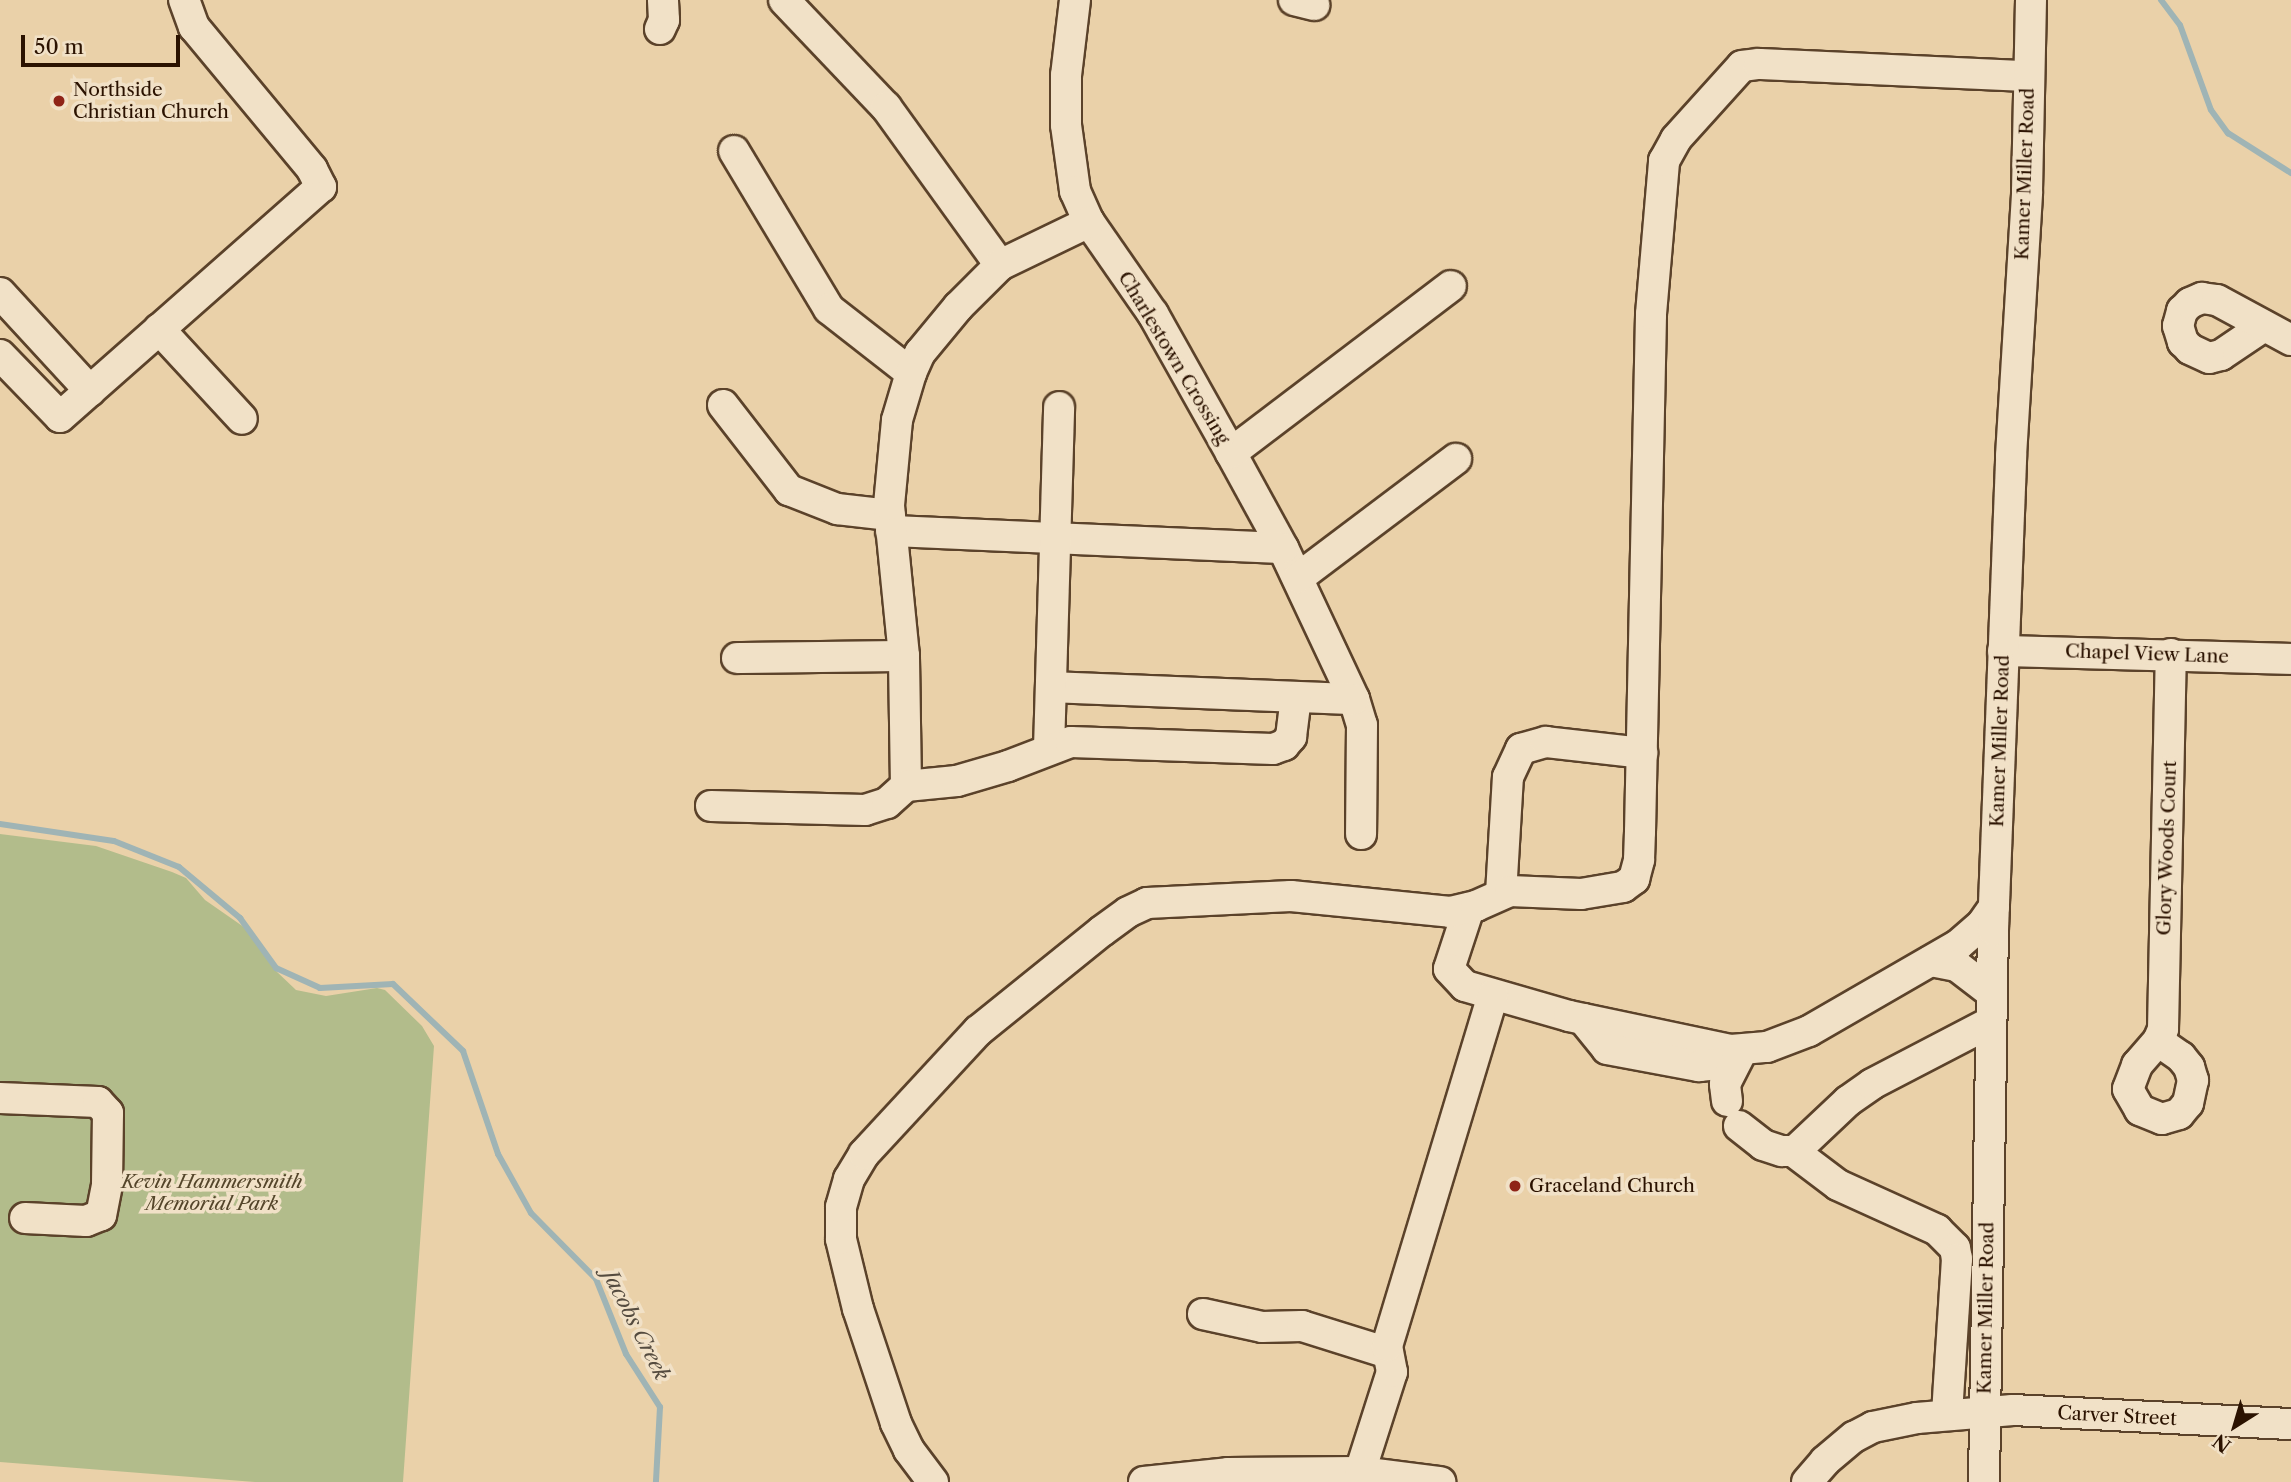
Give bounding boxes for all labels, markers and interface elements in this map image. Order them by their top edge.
scale bar [24,21,184,65]
text: 50 m [34,34,84,59]
place label: Northside Christian Church [73,79,229,123]
street label: Kamer Miller Road [2011,87,2039,261]
marker: Northside Christian Church [51,93,67,109]
street label: Charlestown Crossing [1113,267,1235,449]
street label: Chapel View Lane [2064,640,2230,668]
street label: Kamer Miller Road [1986,654,2014,828]
street label: Glory Woods Court [2153,759,2181,937]
park label: Kevin Hammersmith Memorial Park [121,1171,303,1215]
place label: Graceland Church [1529,1175,1695,1197]
marker: Graceland Church [1507,1178,1523,1194]
street label: Kamer Miller Road [1973,1221,1999,1395]
water label: Jacobs Creek [597,1265,675,1385]
north arrow [2200,1391,2270,1461]
street label: Carver Street [2056,1401,2178,1431]
text: N [2209,1429,2236,1457]

